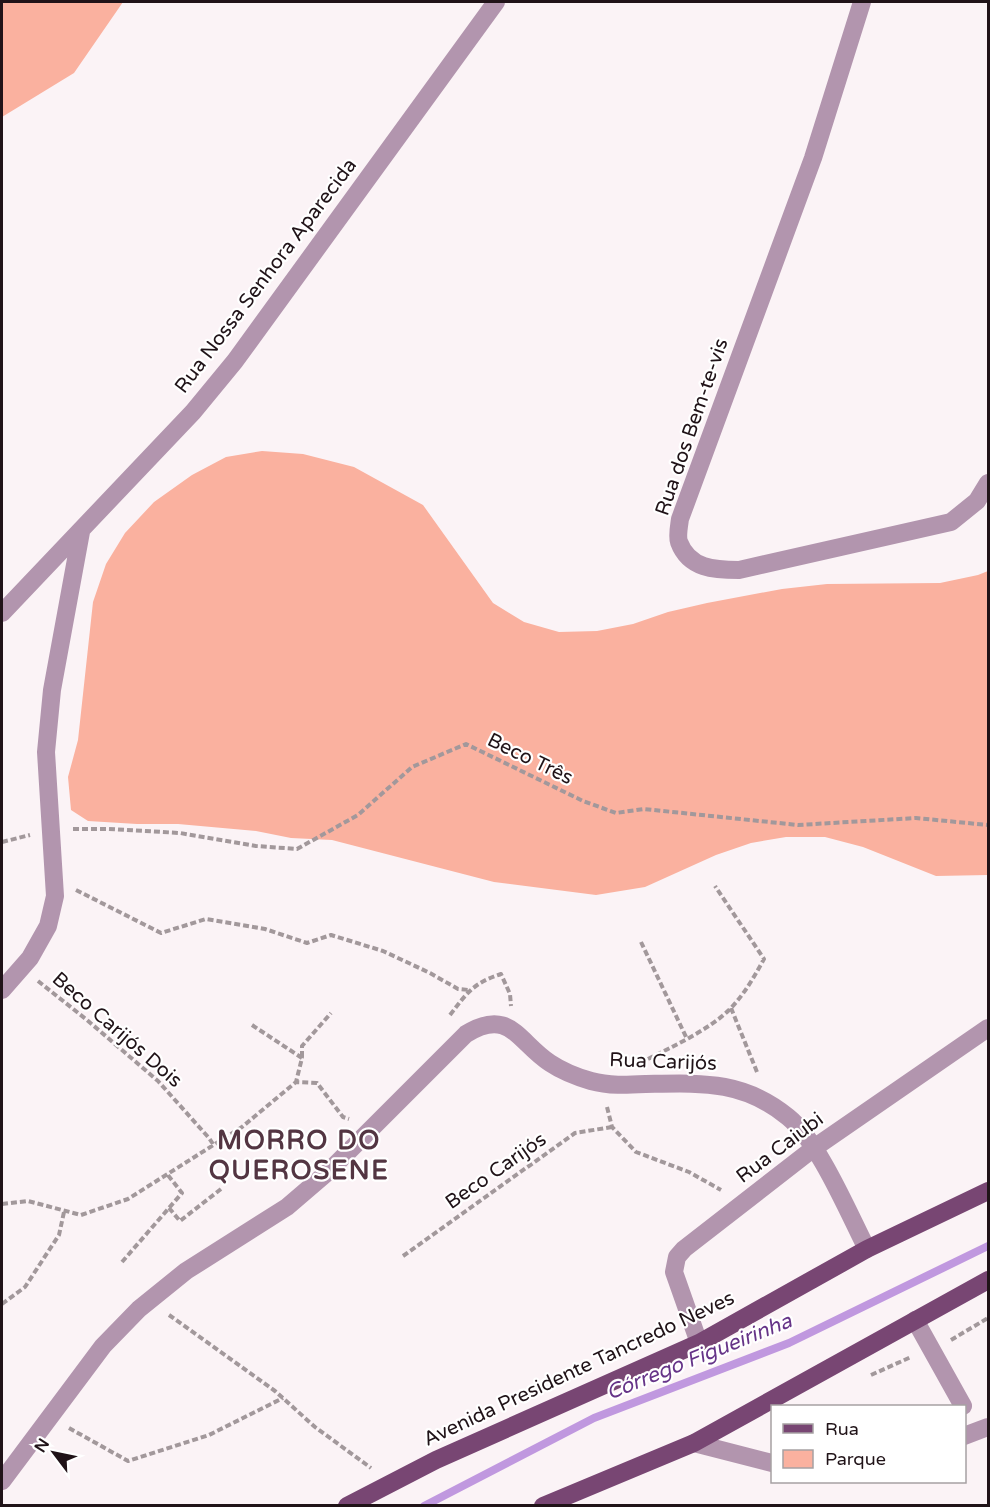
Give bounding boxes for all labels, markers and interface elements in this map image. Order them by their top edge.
street label: Rua Nossa Senhora Aparecida [170,154,362,398]
street label: Rua dos Bem-te-vis [650,335,734,519]
street label: Beco Três [483,728,577,790]
street label: Beco Carijós Dois [47,967,187,1093]
street label: Rua Carijós [609,1048,717,1076]
street label: Rua Caiubi [732,1107,828,1189]
district label: MORRO DO QUEROSENE [209,1125,389,1186]
street label: Beco Carijós [441,1127,551,1215]
street label: Avenida Presidente Tancredo Neves [420,1286,738,1452]
water label: Córrego Figueirinha [603,1308,796,1406]
legend [771,1405,966,1483]
text: Rua [825,1418,859,1440]
north arrow [24,1423,84,1483]
text: N [30,1435,54,1456]
text: Parque [825,1448,886,1470]

